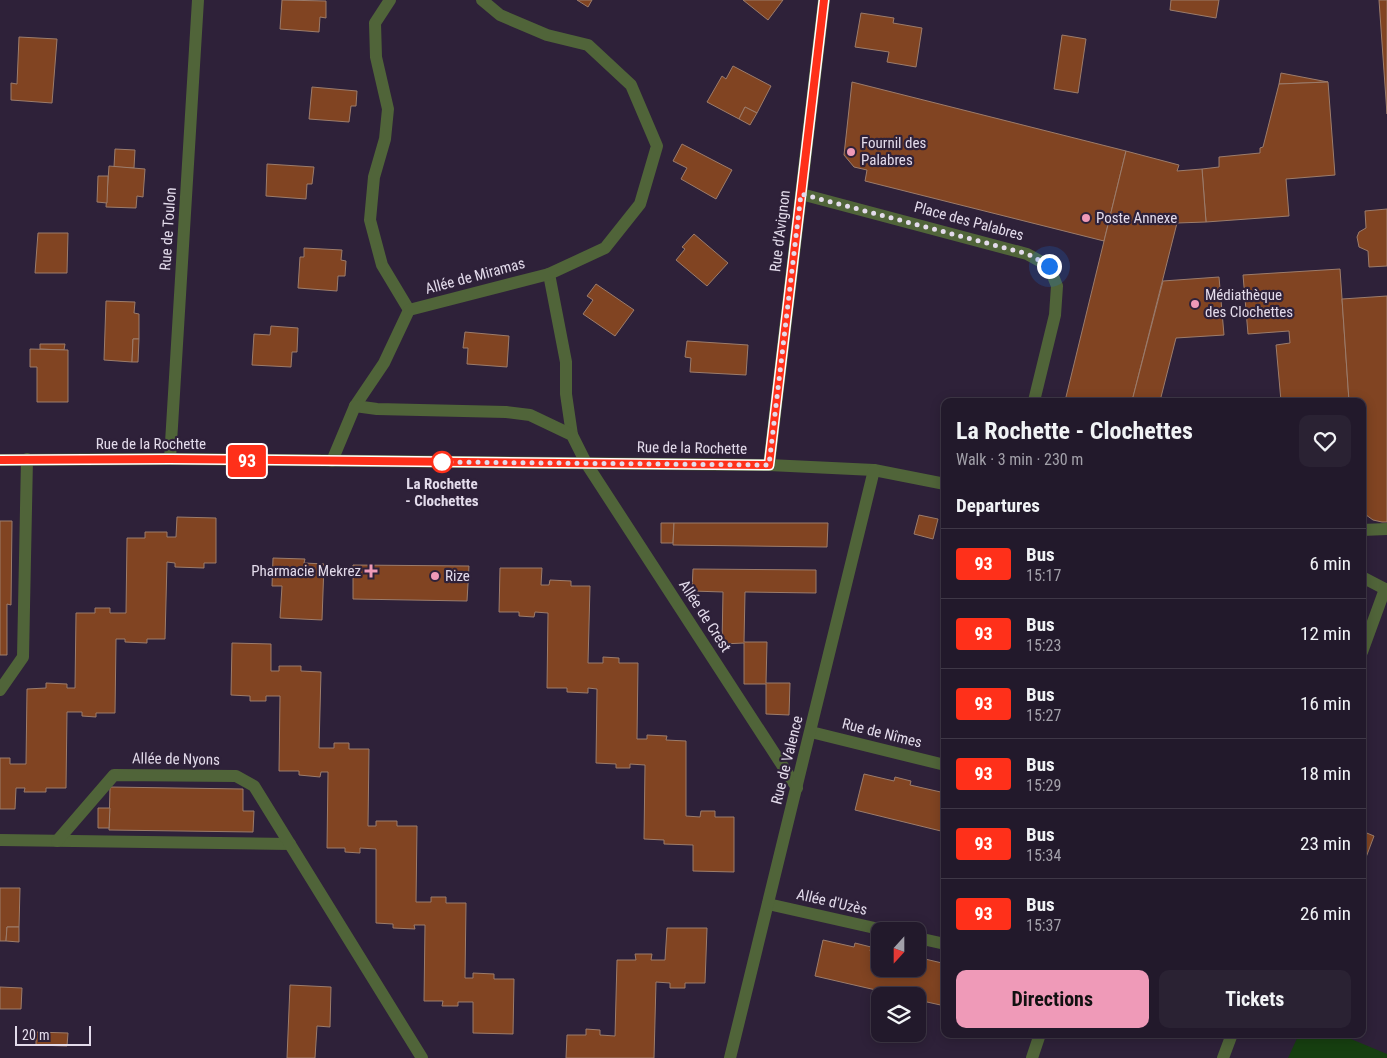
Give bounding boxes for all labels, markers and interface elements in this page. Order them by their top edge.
place label: Fournil des Palabres [861,134,926,169]
marker: Fournil des Palabres [845,146,857,158]
street label: Rue de Toulon [156,187,180,271]
street label: Rue d'Avignon [766,189,794,273]
street label: Place des Palabres [912,198,1026,244]
place label: Poste Annexe [1096,209,1177,227]
marker: Poste Annexe [1080,212,1092,224]
street label: Allée de Miramas [423,254,527,298]
your location [1037,254,1062,279]
place label: Médiathèque des Clochettes [1205,286,1293,321]
marker: Médiathèque des Clochettes [1189,298,1201,310]
button: heart [1299,415,1351,467]
text: La Rochette - Clochettes [956,417,1193,445]
street label: Rue de la Rochette [96,435,206,453]
street label: Rue de la Rochette [637,438,747,458]
line badge: 93 [224,445,270,477]
text: 93 [238,450,256,471]
text: Walk · 3 min · 230 m [956,450,1083,469]
marker: La Rochette - Clochettes [431,451,453,473]
place label: La Rochette - Clochettes [405,475,479,510]
text: Departures [956,494,1040,517]
text: Bus [1026,543,1055,566]
text: 6 min [1309,552,1351,575]
text: 93 [974,553,993,574]
place label: Pharmacie Mekrez [251,562,361,580]
marker: Pharmacie Mekrez [365,565,377,577]
text: 15:17 [1026,566,1061,585]
place label: Rize [445,567,470,585]
marker: Rize [429,570,441,582]
street label: Allée de Crest [675,577,735,655]
text: Bus [1026,613,1055,636]
text: 12 min [1300,622,1351,645]
text: 93 [974,623,993,644]
text: 15:23 [1026,636,1061,655]
text: Bus [1026,683,1055,706]
text: 16 min [1300,692,1351,715]
text: 93 [974,693,993,714]
text: 15:27 [1026,706,1061,725]
street label: Rue de Valence [767,714,807,806]
street label: Rue de Nîmes [840,714,924,752]
street label: Allée de Nyons [132,749,220,769]
text: Bus [1026,753,1055,776]
text: 18 min [1300,762,1351,785]
text: 93 [974,763,993,784]
text: 15:29 [1026,776,1061,795]
text: Bus [1026,823,1055,846]
text: 23 min [1300,832,1351,855]
text: 93 [974,833,993,854]
text: 15:34 [1026,846,1061,865]
street label: Allée d'Uzès [795,885,869,919]
text: Bus [1026,893,1055,916]
text: 26 min [1300,902,1351,925]
text: 93 [974,903,993,924]
text: 15:37 [1026,916,1061,935]
north arrow [871,922,926,978]
map controls [871,922,926,1042]
button: Directions [956,970,1149,1028]
button: Tickets [1159,970,1351,1028]
button: layers [871,987,926,1042]
scale bar [15,1023,91,1046]
text: 20 m [22,1027,50,1043]

